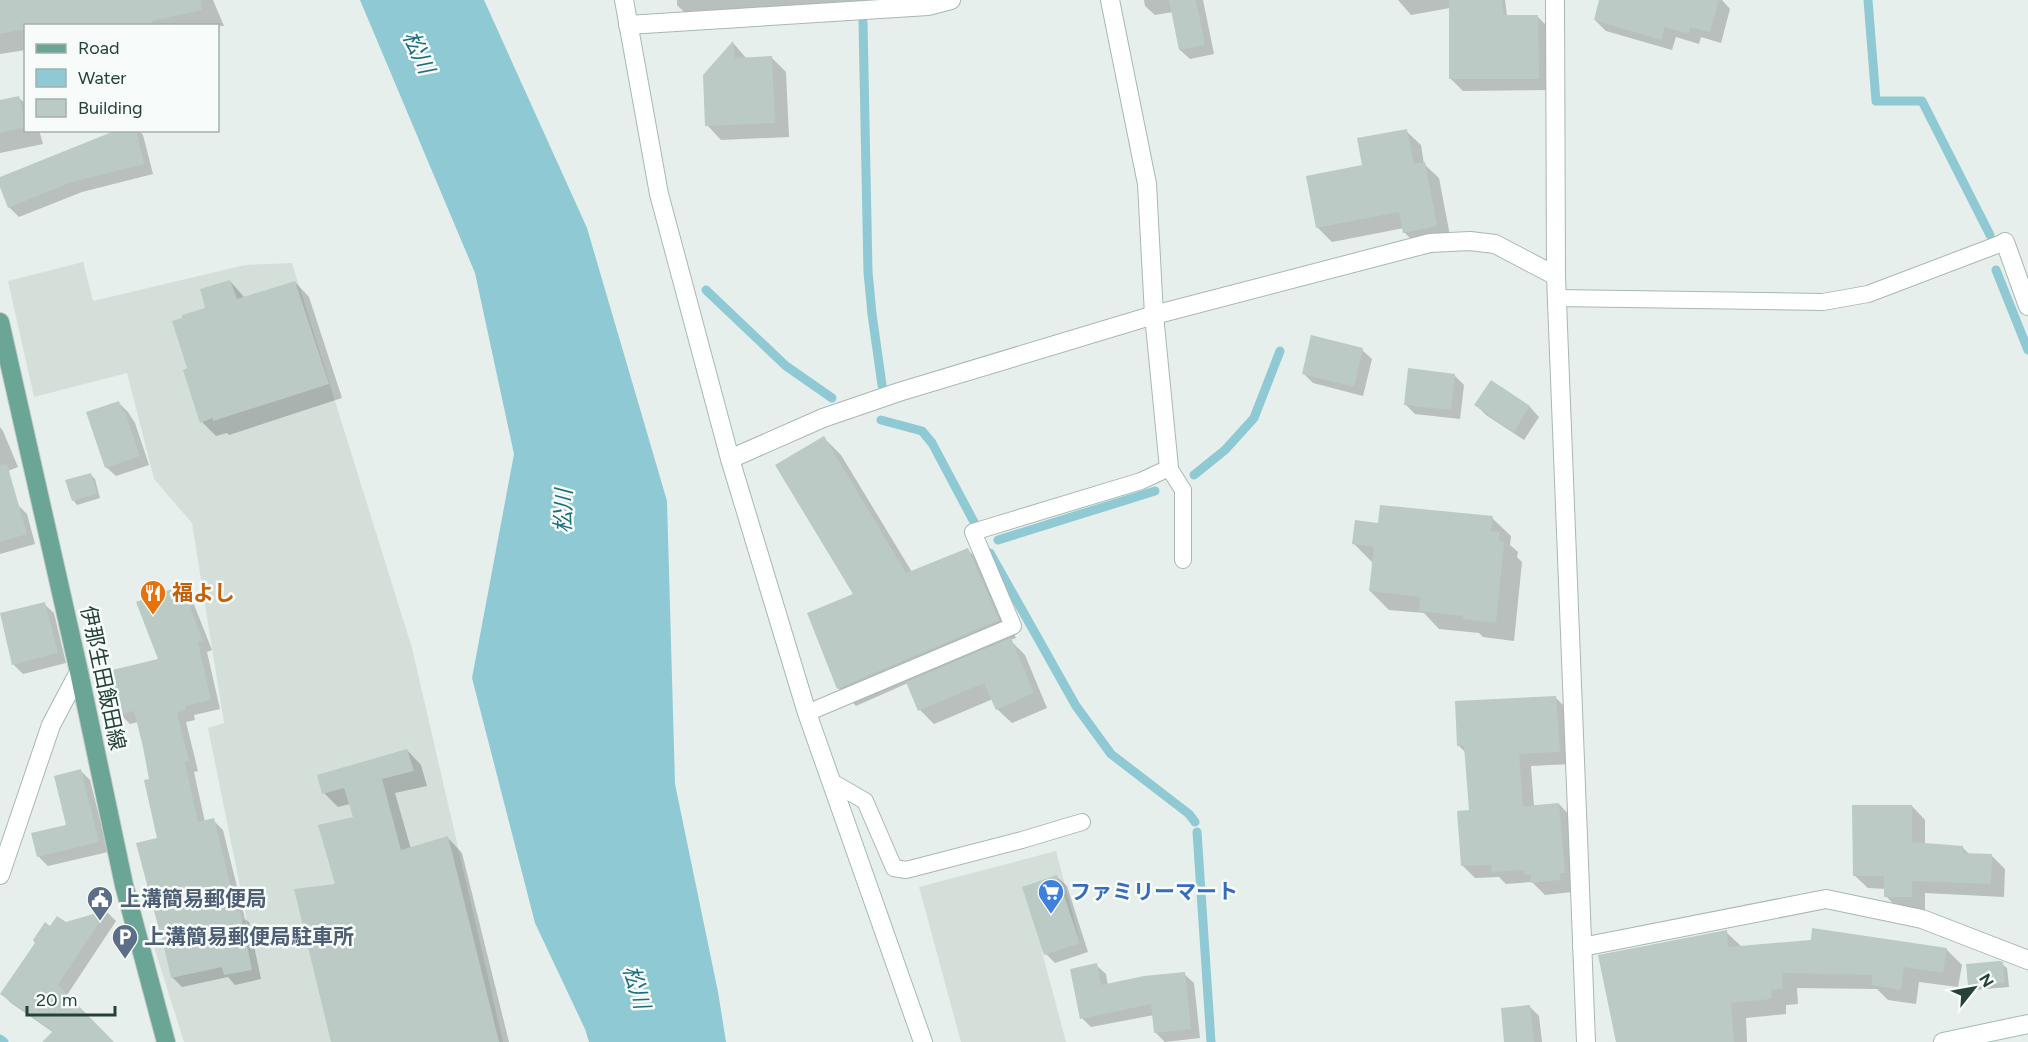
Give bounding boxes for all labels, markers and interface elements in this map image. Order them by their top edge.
legend [24,24,219,132]
water label: 松川 [397,27,441,80]
text: Road [78,37,119,59]
text: Water [78,67,126,89]
text: Building [78,97,143,119]
water label: 松川 [550,487,577,533]
restaurant icon: 福よし [138,578,168,616]
place label: 福よし [172,580,235,605]
street label: 伊那生田飯田線 [76,603,131,752]
supermarket icon: ファミリーマート [1036,877,1066,915]
place label: ファミリーマート [1070,879,1238,904]
public building icon: 上溝簡易郵便局 [85,884,115,922]
place label: 上溝簡易郵便局 [120,886,267,911]
parking icon: 上溝簡易郵便局駐車所 [110,922,140,960]
place label: 上溝簡易郵便局駐車所 [144,924,354,949]
north arrow [1944,958,2004,1018]
water label: 松川 [617,962,656,1014]
text: N [1975,970,1998,991]
scale bar [27,979,116,1017]
text: 20 m [36,989,77,1011]

